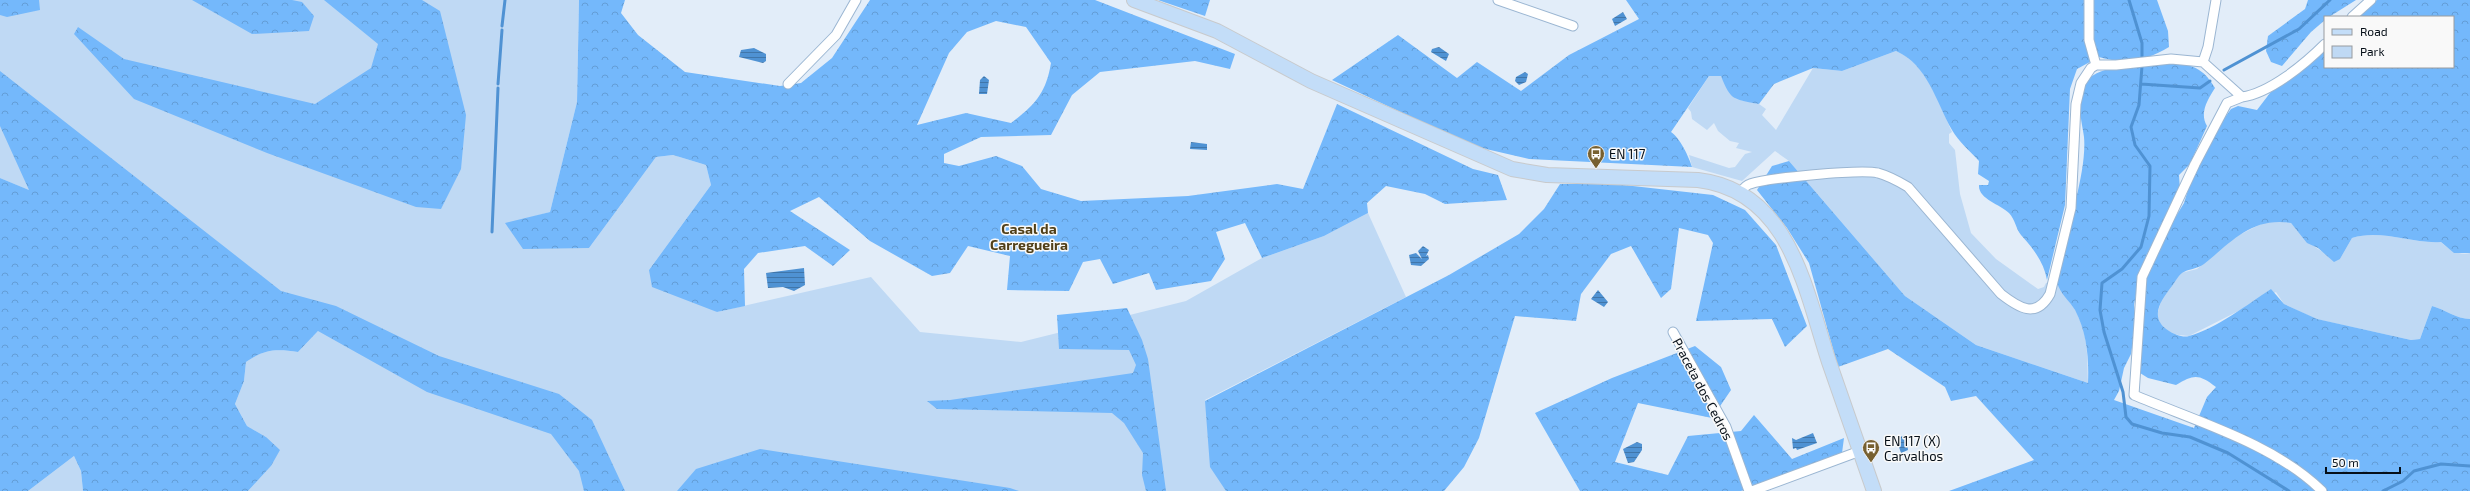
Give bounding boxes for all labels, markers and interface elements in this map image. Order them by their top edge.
legend [2324,16,2454,68]
text: Road [2360,24,2388,38]
text: Park [2360,44,2385,58]
bus stop icon: EN 117 [1586,144,1606,169]
place label: EN 117 [1609,146,1646,162]
district label: Casal da Carregueira [990,220,1068,253]
street label: Praceta dos Cedros [1669,335,1737,443]
place label: EN 117 (X) Carvalhos [1884,433,1943,464]
bus stop icon: EN 117 (X) Carvalhos [1861,438,1881,463]
scale bar [2326,449,2400,475]
text: 50 m [2332,455,2359,469]

